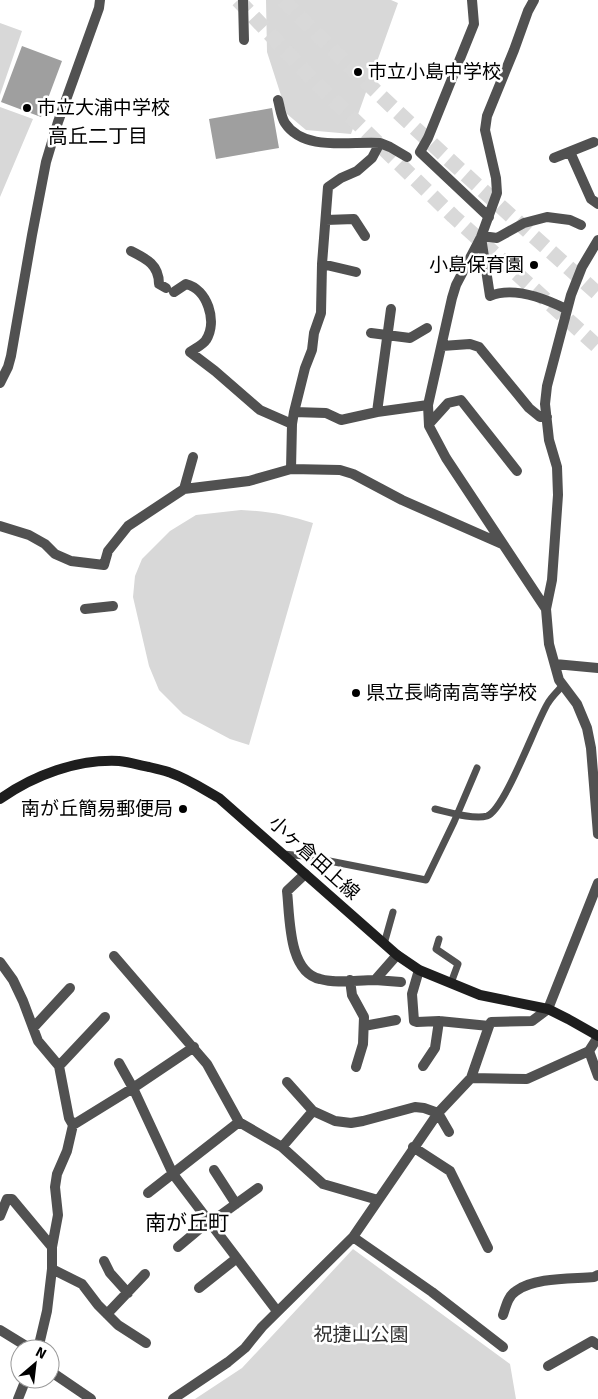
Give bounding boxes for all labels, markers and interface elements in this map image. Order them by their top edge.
place label: 市立小島中学校 [368,60,501,84]
marker: 市立小島中学校 [352,66,364,78]
place label: 市立大浦中学校 [37,96,170,120]
marker: 市立大浦中学校 [21,102,33,114]
district label: 高丘二丁目 [48,124,148,149]
place label: 小島保育園 [429,253,524,277]
marker: 小島保育園 [528,259,540,271]
place label: 県立長崎南高等学校 [366,681,537,705]
marker: 県立長崎南高等学校 [350,687,362,699]
place label: 南が丘簡易郵便局 [21,797,173,821]
marker: 南が丘簡易郵便局 [177,803,189,815]
street label: 小ヶ倉田上線 [264,811,364,905]
district label: 南が丘町 [145,1210,229,1236]
park label: 祝捷山公園 [313,1323,409,1347]
north arrow [10,1339,60,1389]
text: N [33,1343,49,1363]

